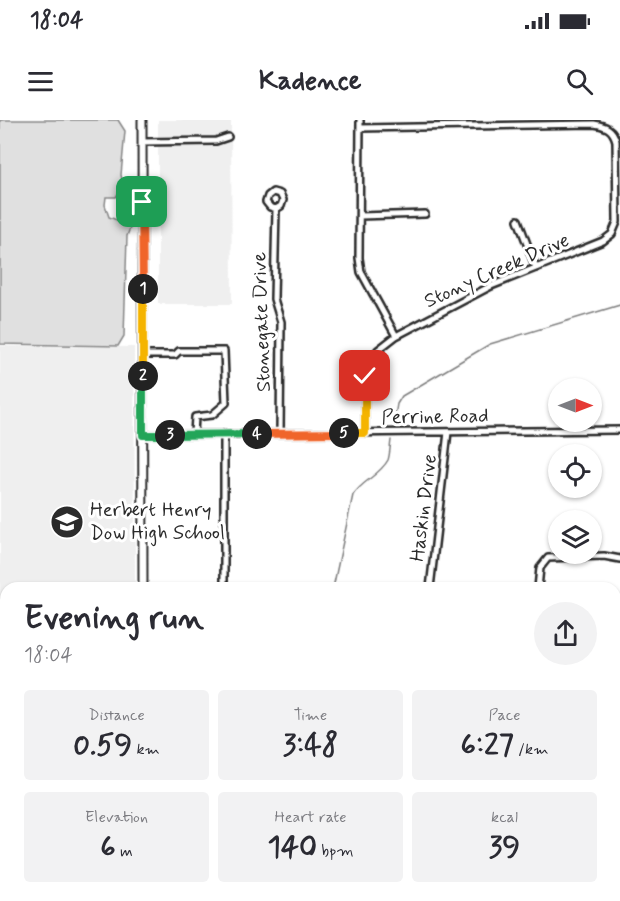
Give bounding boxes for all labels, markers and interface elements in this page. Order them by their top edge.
text: 18:04 [30,7,83,35]
text: Kadence [259,64,361,99]
icon: menu [24,65,57,98]
icon: search [563,65,596,98]
pin [116,176,167,227]
icon: arrive [125,185,158,218]
street label: Stony Creek Drive [420,227,574,315]
street label: Stonegate Drive [246,252,278,392]
pin: 1 [128,274,158,304]
text: 1 [139,278,147,299]
pin [339,350,390,401]
icon: check [348,359,381,392]
pin: 2 [128,361,158,391]
text: 2 [139,365,147,386]
north arrow [548,378,602,432]
map controls [548,378,602,564]
street label: Perrine Road [381,403,489,431]
pin: 5 [329,418,359,448]
pin: 4 [242,419,272,449]
pin: 3 [155,420,185,450]
text: 5 [339,422,349,443]
text: 4 [252,423,262,444]
text: 3 [166,424,174,445]
button: locate [548,444,602,498]
street label: Haskin Drive [404,453,444,563]
place label: Herbert Henry Dow High School [90,497,225,547]
school or university icon: Herbert Henry Dow High School [49,504,85,540]
button: layers [548,510,602,564]
text: Evening run [24,597,204,641]
button: share [534,602,597,665]
text: 18:04 [24,642,73,669]
text: Distance [88,705,145,726]
text: Time [294,705,327,726]
text: Pace [489,705,520,726]
text: 0.59 [73,726,132,765]
text: 3:48 [283,726,338,765]
text: 6:27 [461,726,514,765]
text: km [132,739,160,760]
text: /km [514,739,548,760]
text: Elevation [85,807,148,828]
text: Heart rate [275,807,346,828]
text: kcal [491,807,518,828]
text: 6 [100,828,116,867]
text: 140 [267,828,317,867]
text: 39 [489,828,520,867]
text: m [116,841,133,862]
text: bpm [317,841,354,862]

